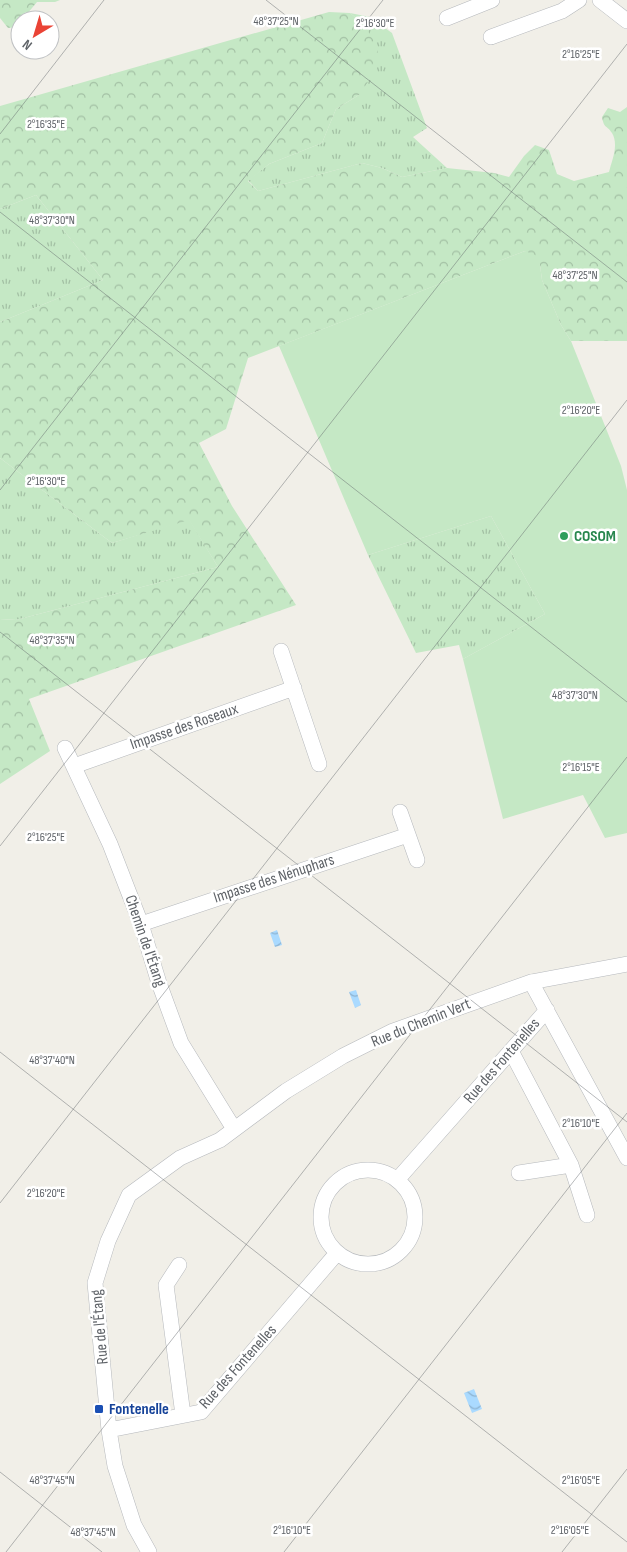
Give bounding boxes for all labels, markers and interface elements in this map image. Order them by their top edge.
north arrow [10,10,60,60]
text: 48°37'25"N [253,14,299,29]
text: 2°16'30"E [356,16,394,31]
text: N [19,36,35,54]
text: 2°16'25"E [562,47,600,62]
text: 2°16'35"E [27,117,65,132]
text: 48°37'30"N [29,213,75,228]
text: 48°37'25"N [552,268,598,283]
text: 2°16'20"E [562,403,600,418]
text: 2°16'30"E [27,474,65,489]
place label: COSOM [574,527,616,546]
marker: COSOM [558,530,570,542]
text: 48°37'35"N [29,633,75,648]
text: 48°37'30"N [552,688,598,703]
street label: Impasse des Roseaux [128,700,240,754]
text: 2°16'15"E [562,760,600,775]
text: 2°16'25"E [27,830,65,845]
street label: Impasse des Nénuphars [211,850,337,907]
street label: Chemin de l'Étang [120,893,170,989]
street label: Rue du Chemin Vert [369,994,474,1052]
street label: Rue des Fontenelles [460,1014,544,1107]
text: 48°37'40"N [29,1053,75,1068]
text: 2°16'10"E [562,1116,600,1131]
text: 2°16'20"E [27,1186,65,1201]
street label: Rue de l'Étang [87,1289,113,1365]
street label: Rue des Fontenelles [195,1321,281,1413]
place label: Fontenelle [109,1400,169,1419]
marker: Fontenelle [93,1403,105,1415]
text: 48°37'45"N [29,1473,75,1488]
text: 2°16'05"E [562,1473,600,1488]
text: 2°16'10"E [273,1523,311,1538]
text: 2°16'05"E [551,1523,589,1538]
text: 48°37'45"N [70,1525,116,1540]

